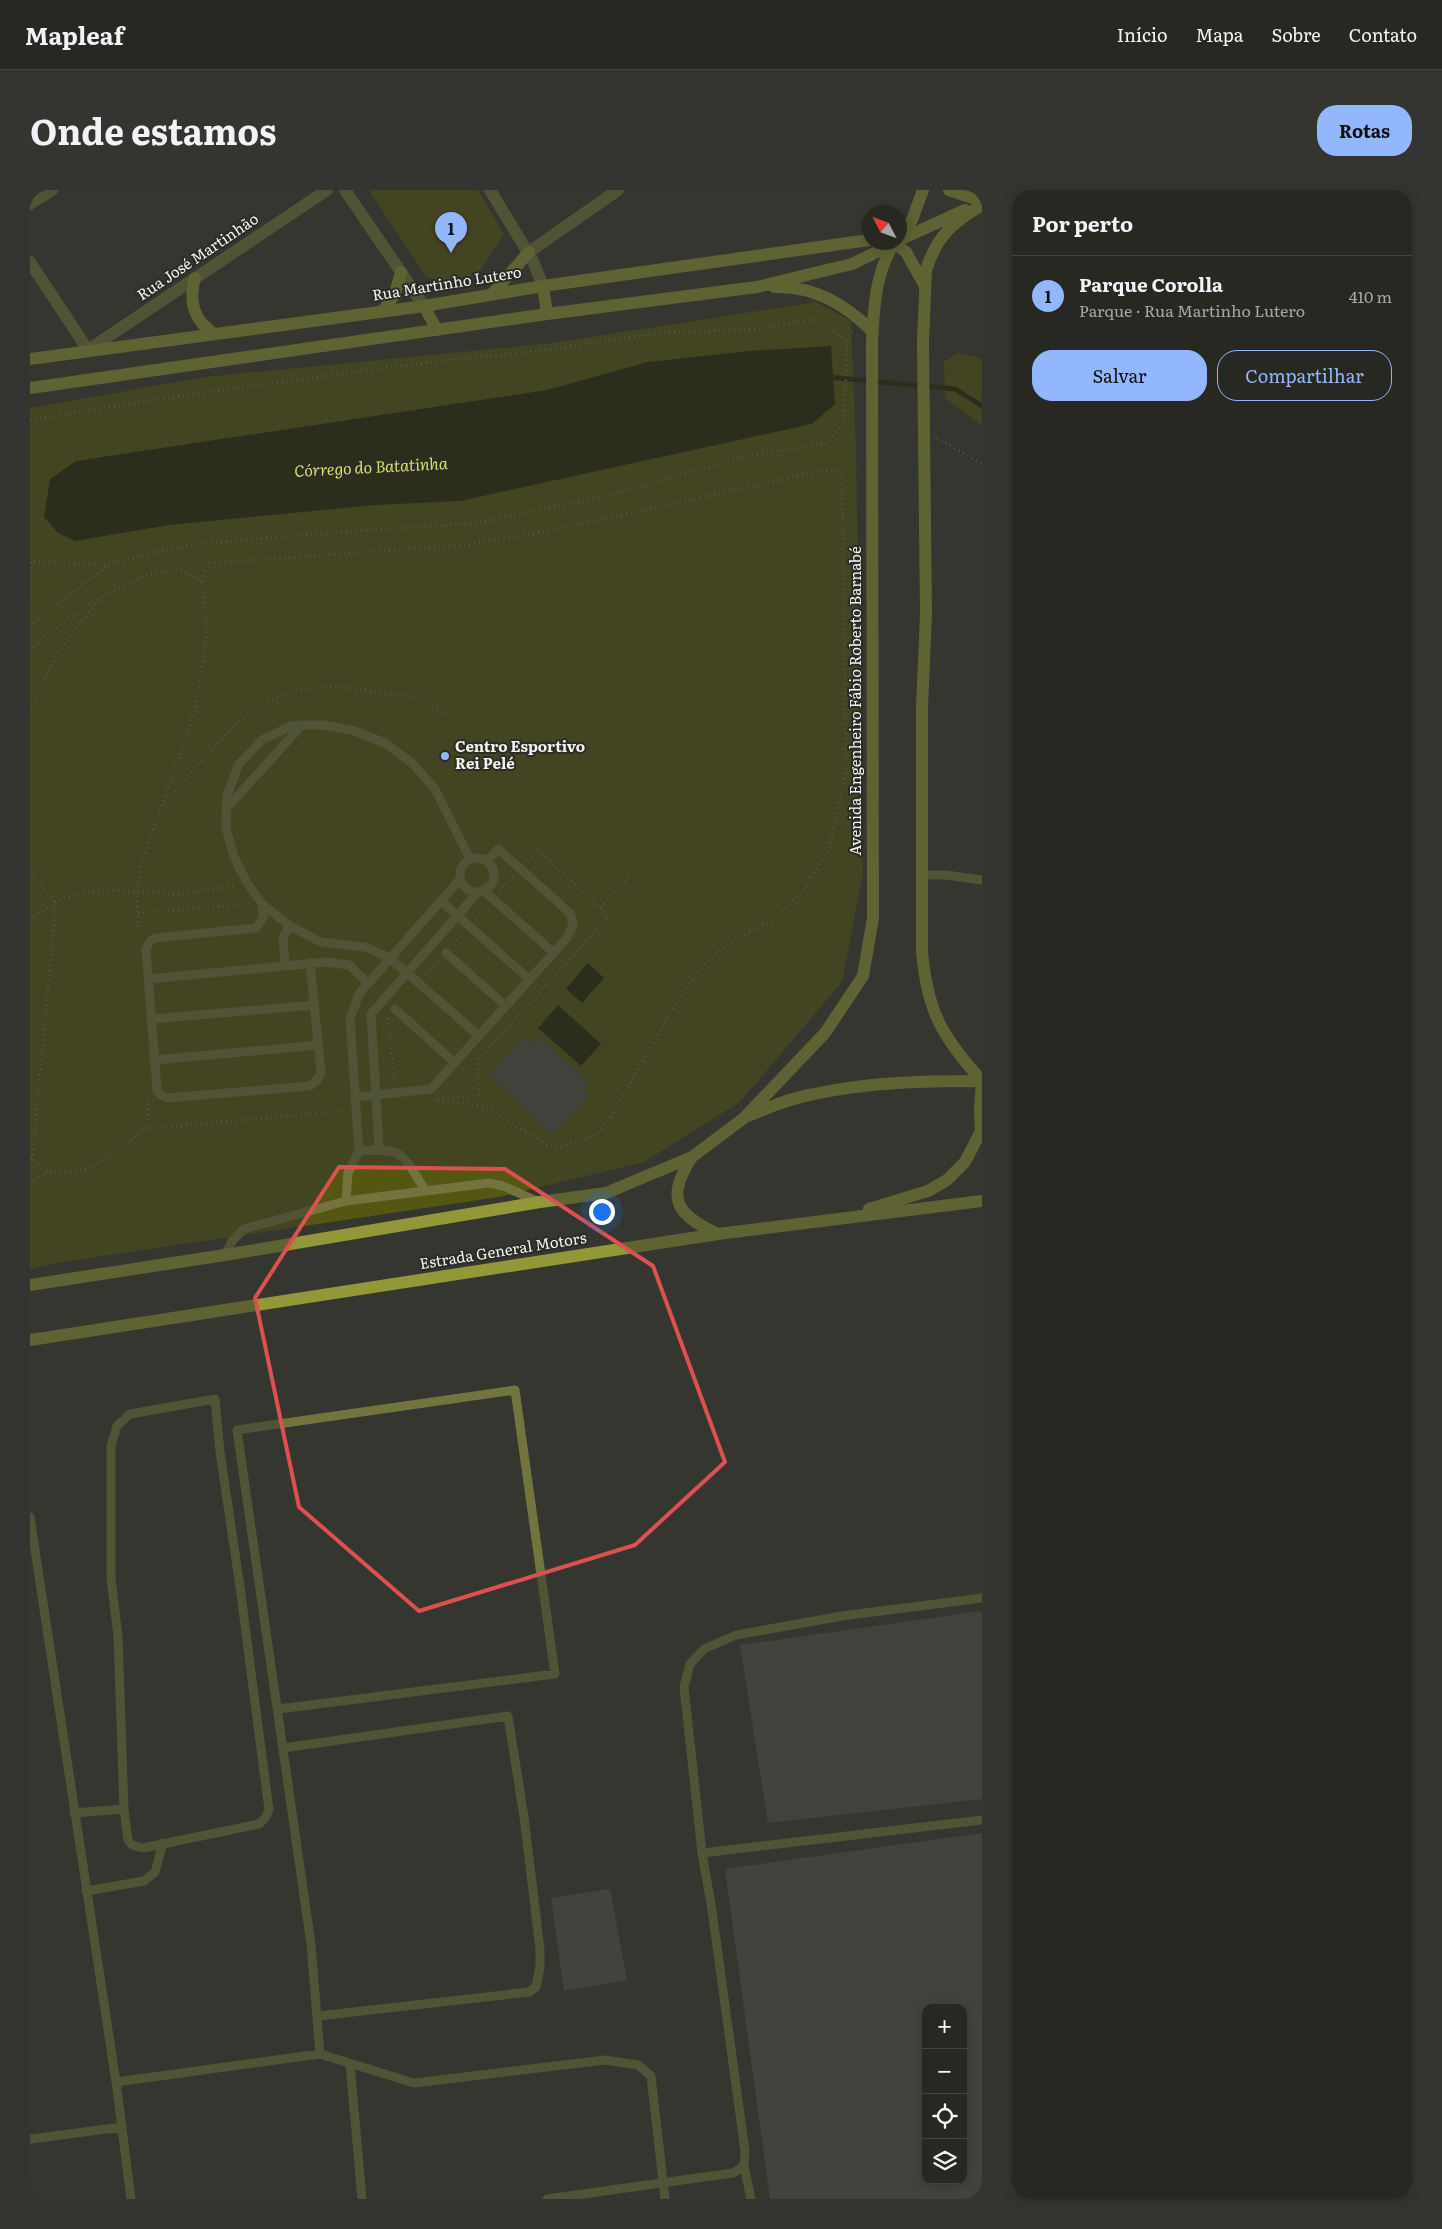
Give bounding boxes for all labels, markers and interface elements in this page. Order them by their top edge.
text: Mapleaf [25,17,124,52]
text: Início [1117,21,1167,48]
text: Mapa [1195,21,1243,48]
text: Sobre [1271,21,1321,48]
text: Contato [1349,21,1417,48]
text: Onde estamos [30,104,276,156]
button: Rotas [1317,105,1412,156]
north arrow [862,205,907,250]
street label: Rua José Martinhão [132,206,263,305]
text: Por perto [1032,207,1133,238]
pin: 1 [435,212,467,253]
street label: Rua Martinho Lutero [370,259,523,306]
text: Parque Corolla [1079,270,1223,298]
text: 1 [1045,284,1051,308]
text: 410 m [1349,284,1392,308]
text: Parque · Rua Martinho Lutero [1079,298,1305,322]
button: Salvar [1032,350,1207,401]
button: Compartilhar [1217,350,1392,401]
water label: Córrego do Batatinha [294,450,449,482]
street label: Avenida Engenheiro Fábio Roberto Barnabé [843,546,866,856]
place label: Centro Esportivo Rei Pelé [455,734,585,774]
marker: Centro Esportivo Rei Pelé [439,750,451,762]
your location [589,1199,615,1225]
street label: Estrada General Motors [418,1225,588,1274]
map controls [922,2004,967,2184]
button: + [922,2004,967,2049]
button: − [922,2049,967,2094]
button: locate [922,2094,967,2139]
button: layers [922,2139,967,2184]

